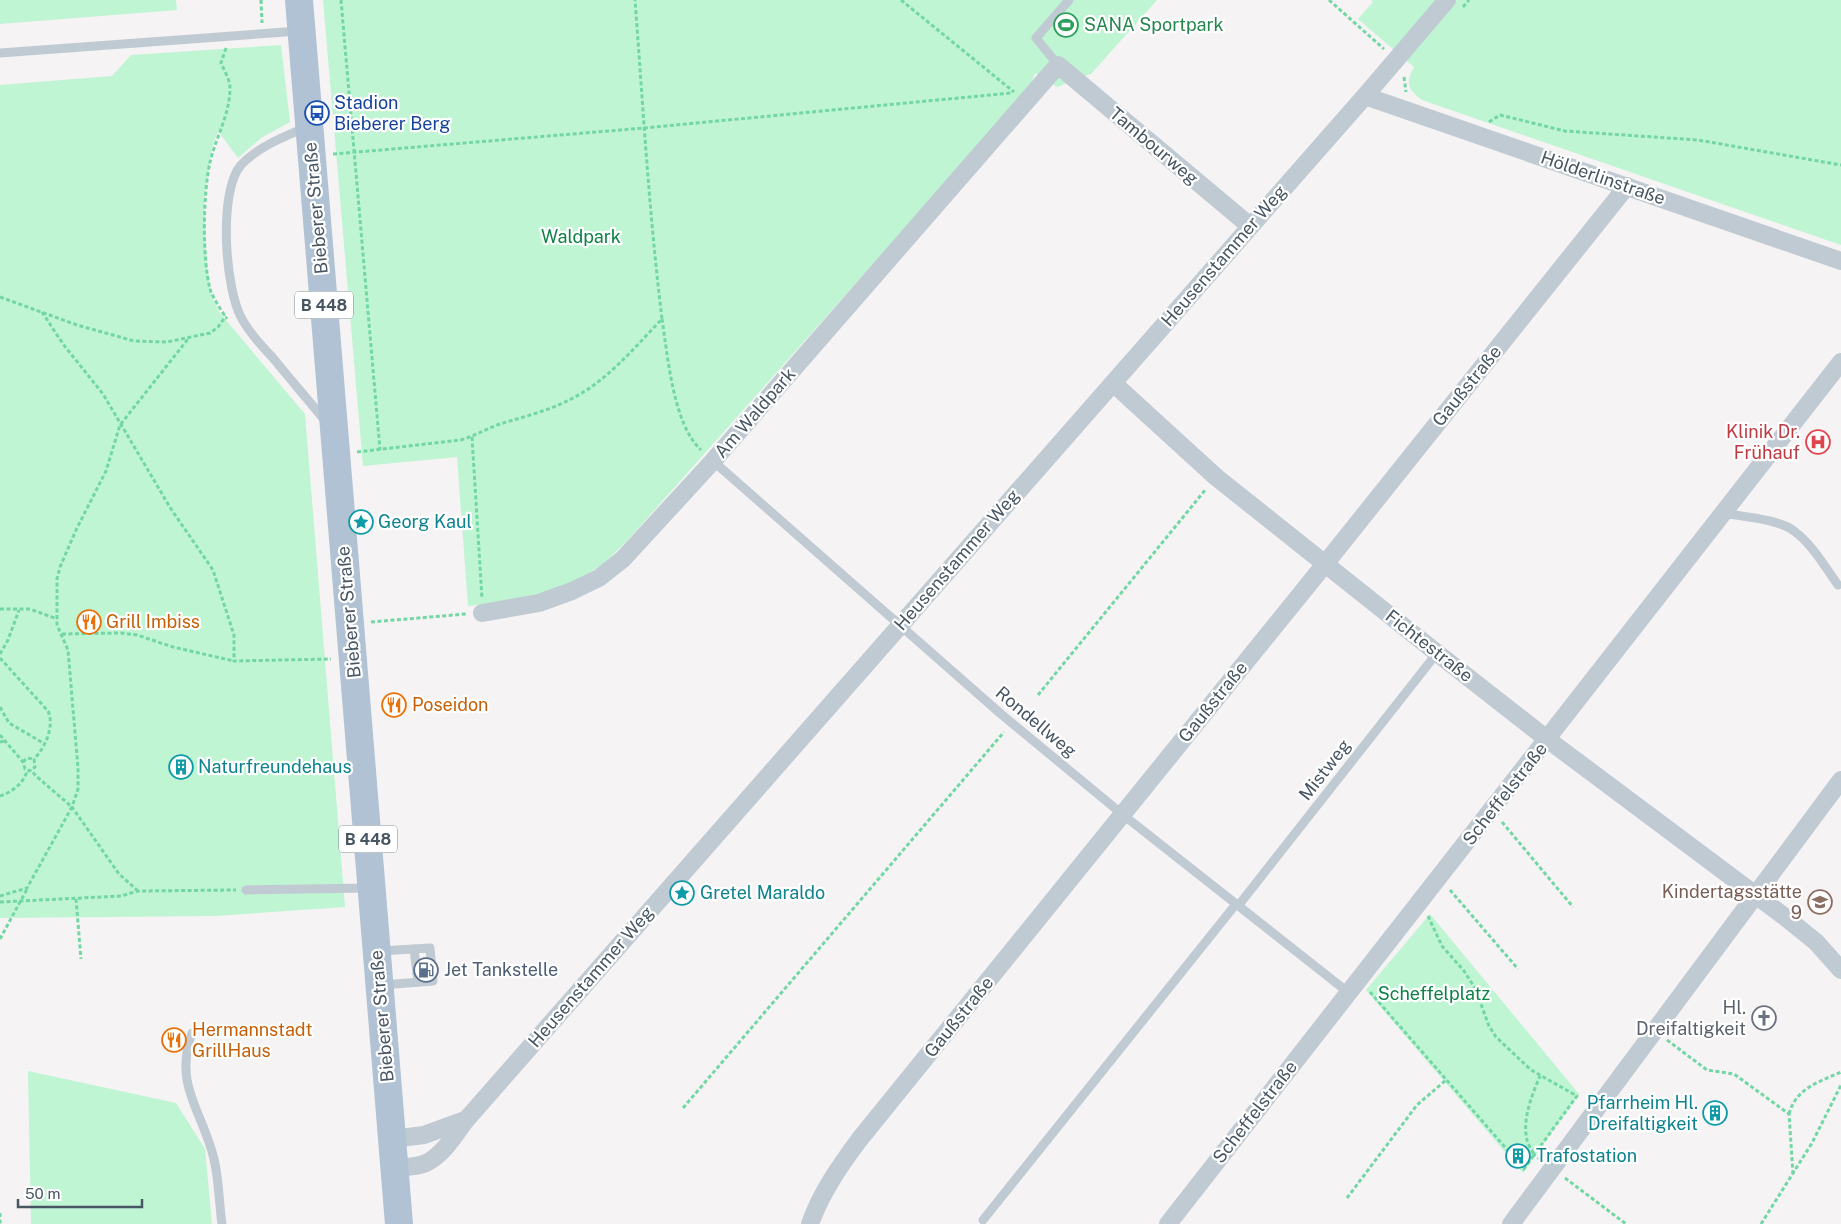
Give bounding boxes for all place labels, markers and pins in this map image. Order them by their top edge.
sports icon: SANA Sportpark [1053,12,1079,38]
place label: SANA Sportpark [1084,14,1224,35]
place label: Stadion Bieberer Berg [334,92,450,134]
bus stop icon: Stadion Bieberer Berg [304,100,330,126]
place label: Klinik Dr. Frühauf [1726,421,1800,463]
hospital icon: Klinik Dr. Frühauf [1805,429,1831,455]
place icon: Georg Kaul [348,509,374,535]
place label: Georg Kaul [378,511,472,532]
restaurant icon: Grill Imbiss [76,609,102,635]
place label: Grill Imbiss [106,611,200,632]
restaurant icon: Poseidon [381,692,407,718]
place label: Poseidon [412,694,489,715]
building icon: Naturfreundehaus [168,754,194,780]
place label: Naturfreundehaus [198,756,352,777]
place icon: Gretel Maraldo [669,880,695,906]
place label: Kindertagsstätte 9 [1662,881,1802,923]
place label: Gretel Maraldo [700,882,825,903]
school or university icon: Kindertagsstätte 9 [1807,889,1833,915]
fuel station icon: Jet Tankstelle [413,957,439,983]
place label: Jet Tankstelle [444,959,558,980]
place label: Hl. Dreifaltigkeit [1636,997,1746,1039]
church icon: Hl. Dreifaltigkeit [1751,1005,1777,1031]
place label: Hermannstadt GrillHaus [192,1019,313,1061]
restaurant icon: Hermannstadt GrillHaus [161,1027,187,1053]
place label: Pfarrheim Hl. Dreifaltigkeit [1587,1092,1698,1134]
building icon: Pfarrheim Hl. Dreifaltigkeit [1702,1100,1728,1126]
building icon: Trafostation [1505,1143,1531,1169]
place label: Trafostation [1536,1145,1637,1166]

